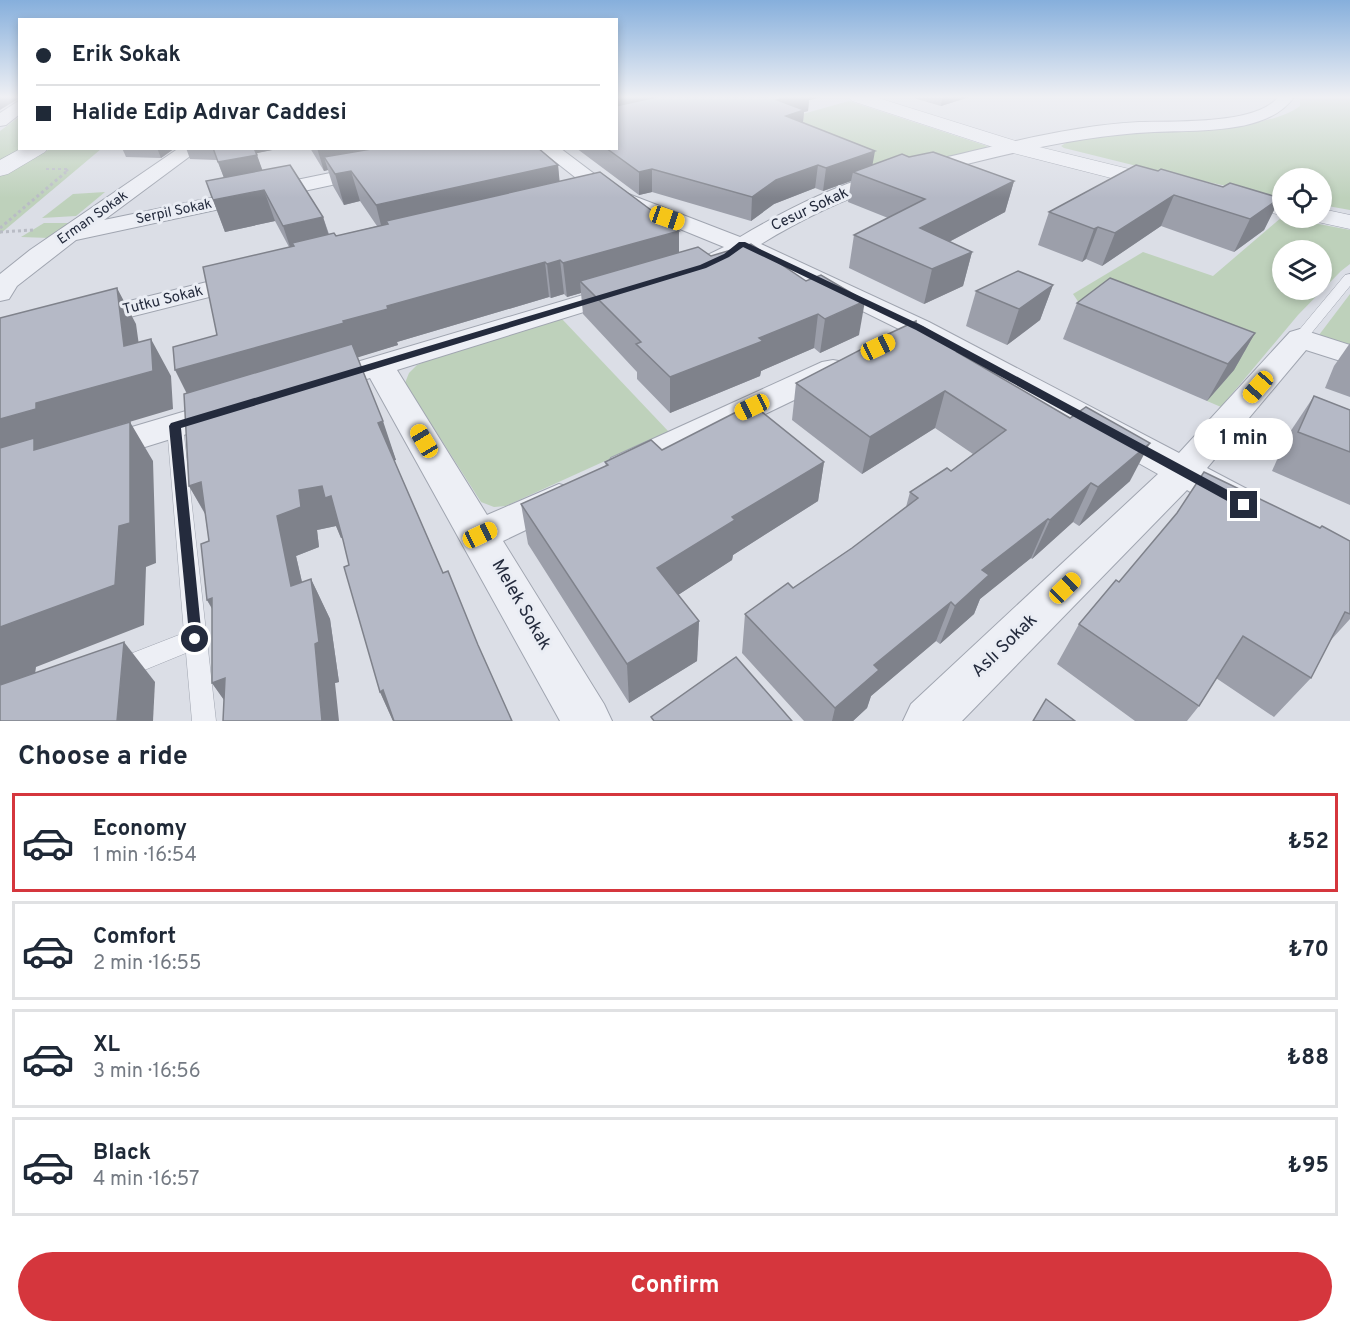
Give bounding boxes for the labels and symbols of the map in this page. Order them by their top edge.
street label: Cesur Sokak [768,184,852,236]
street label: Erman Sokak [54,187,132,249]
street label: Serpil Sokak [134,196,214,228]
car [647,204,687,232]
street label: Tutku Sokak [121,282,205,320]
car [858,331,898,363]
car [1239,368,1277,406]
car [732,391,772,423]
callout: 1 min [1194,418,1294,460]
car [407,421,441,461]
route end [1230,491,1257,518]
car [460,519,500,551]
street label: Melek Sokak [486,556,556,654]
car [1046,569,1084,607]
street label: Aslı Sokak [967,609,1043,683]
route start [181,625,208,652]

